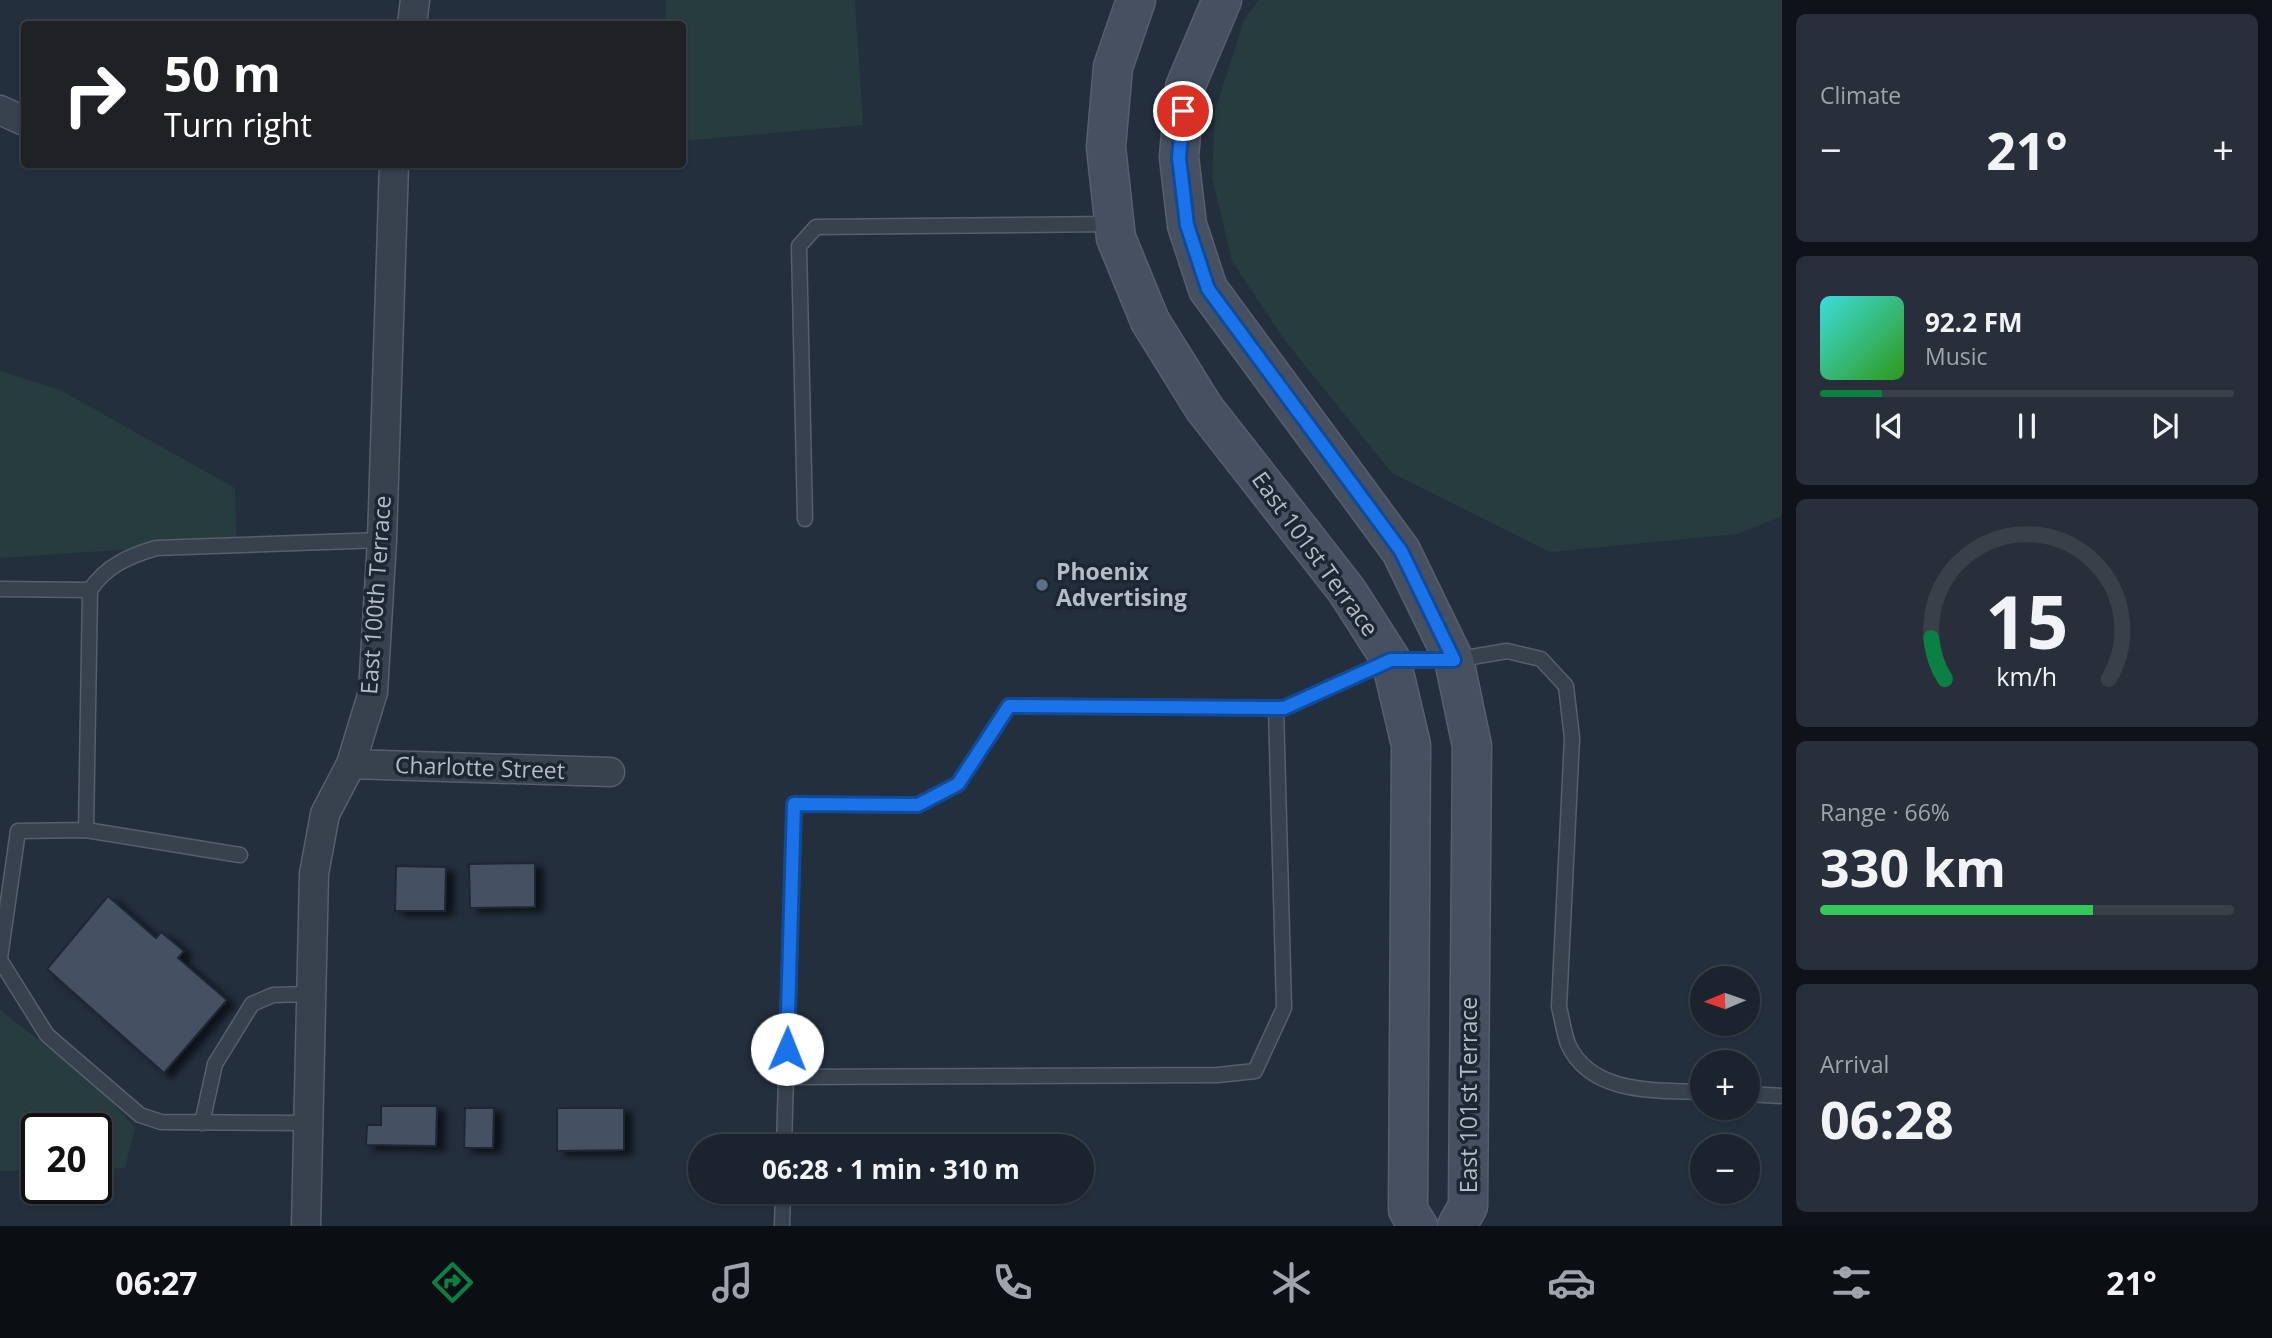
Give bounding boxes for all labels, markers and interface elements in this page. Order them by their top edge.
text: 50 m [164,40,281,106]
icon: right [49,49,140,140]
text: Climate [1820,79,1901,111]
pin [1153,81,1213,141]
icon: arrive [1164,92,1202,130]
text: Turn right [164,103,312,146]
text: 21° [1986,114,2068,185]
text: − [1820,123,1842,175]
text: + [2212,123,2234,175]
text: 92.2 FM [1925,304,2023,340]
text: Music [1925,340,1988,372]
icon: previous [1870,407,1908,445]
icon: pause [2008,407,2046,445]
icon: next [2146,407,2184,445]
street label: East 101st Terrace [1245,465,1386,642]
street label: East 100th Terrace [352,494,398,696]
place label: Phoenix Advertising [1056,555,1187,613]
text: 15 [1985,571,2069,670]
marker: Phoenix Advertising [1034,577,1050,593]
text: km/h [1997,659,2057,693]
street label: Charlotte Street [395,748,566,786]
text: Range · 66% [1820,796,1950,828]
text: 330 km [1820,831,2006,902]
north arrow [1690,966,1760,1036]
map controls [1690,966,1760,1204]
street label: East 101st Terrace [1452,997,1484,1193]
position arrow [750,1012,824,1086]
text: Arrival [1820,1048,1889,1080]
button: + [1690,1050,1760,1120]
text: 06:28 [1820,1083,1954,1154]
speed limit sign: 20 [21,1113,112,1204]
button: − [1690,1134,1760,1204]
text: 06:28 · 1 min · 310 m [762,1151,1020,1187]
icon: directions [428,1258,477,1307]
icon: music [708,1258,757,1307]
icon: phone [988,1258,1037,1307]
icon: climate [1267,1258,1316,1307]
icon: car [1547,1258,1596,1307]
icon: filters [1827,1258,1876,1307]
text: 06:27 [115,1261,198,1304]
text: 21° [2106,1261,2157,1304]

